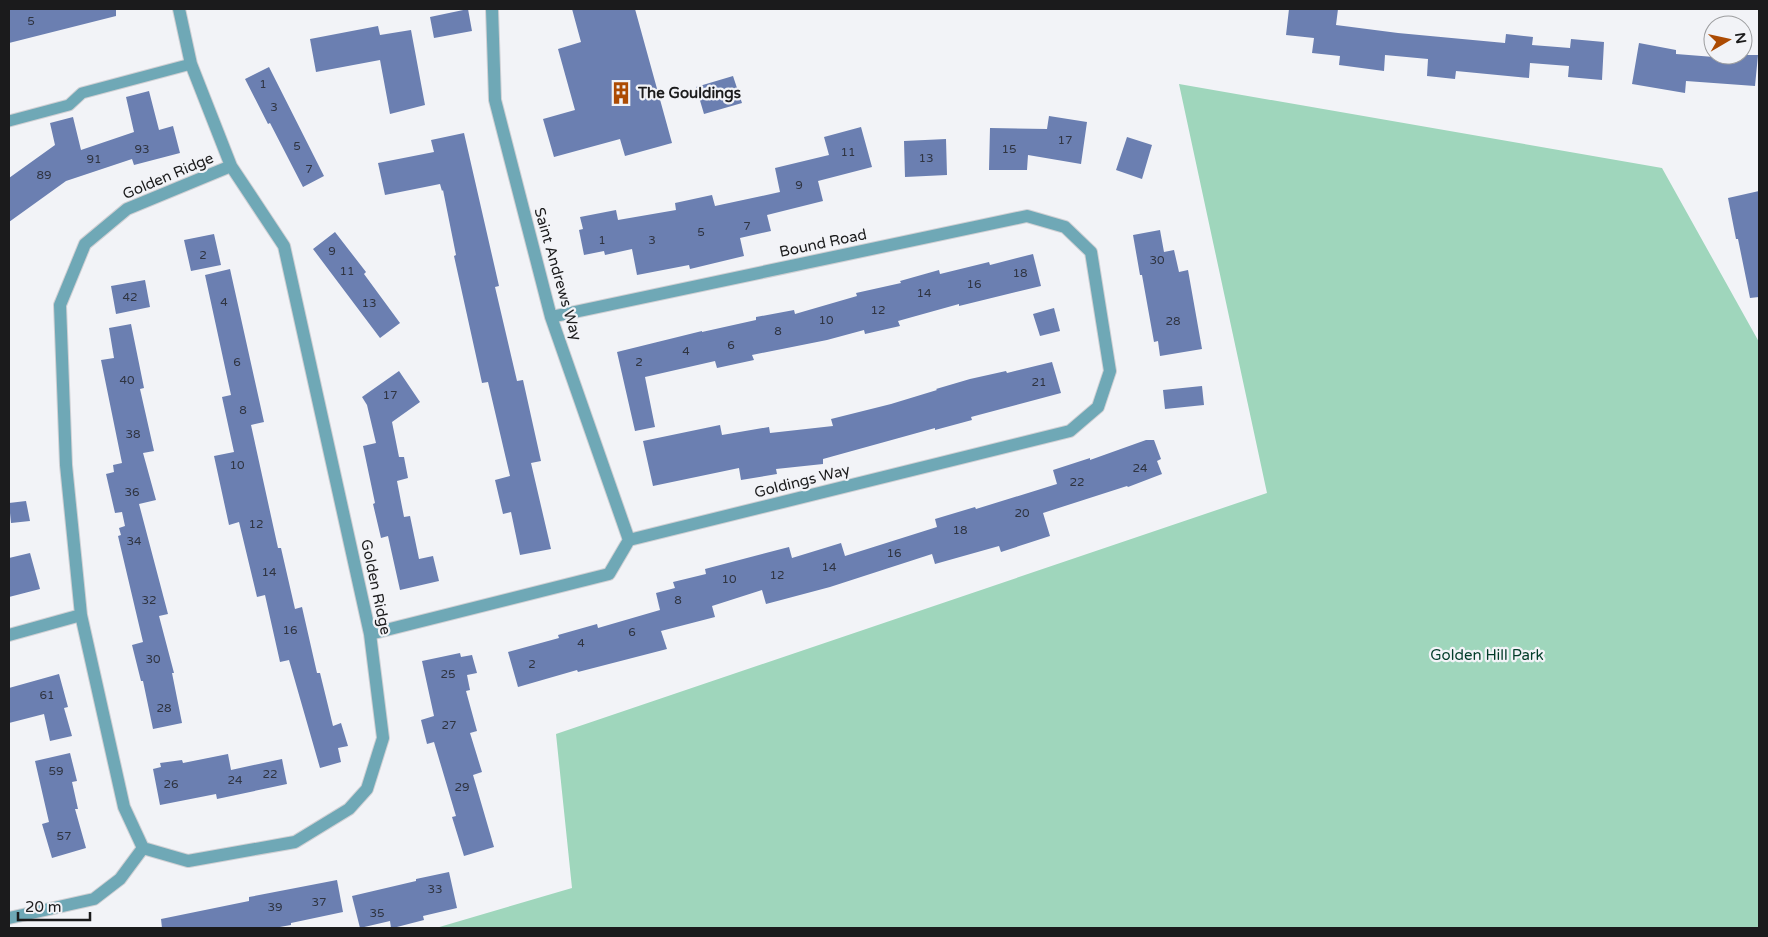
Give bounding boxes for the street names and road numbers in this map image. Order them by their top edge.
street label: Golden Ridge [120,149,216,203]
street label: Saint Andrews Way [530,205,586,343]
street label: Bound Road [778,225,868,261]
street label: Goldings Way [752,460,852,502]
street label: Golden Ridge [357,538,395,636]

